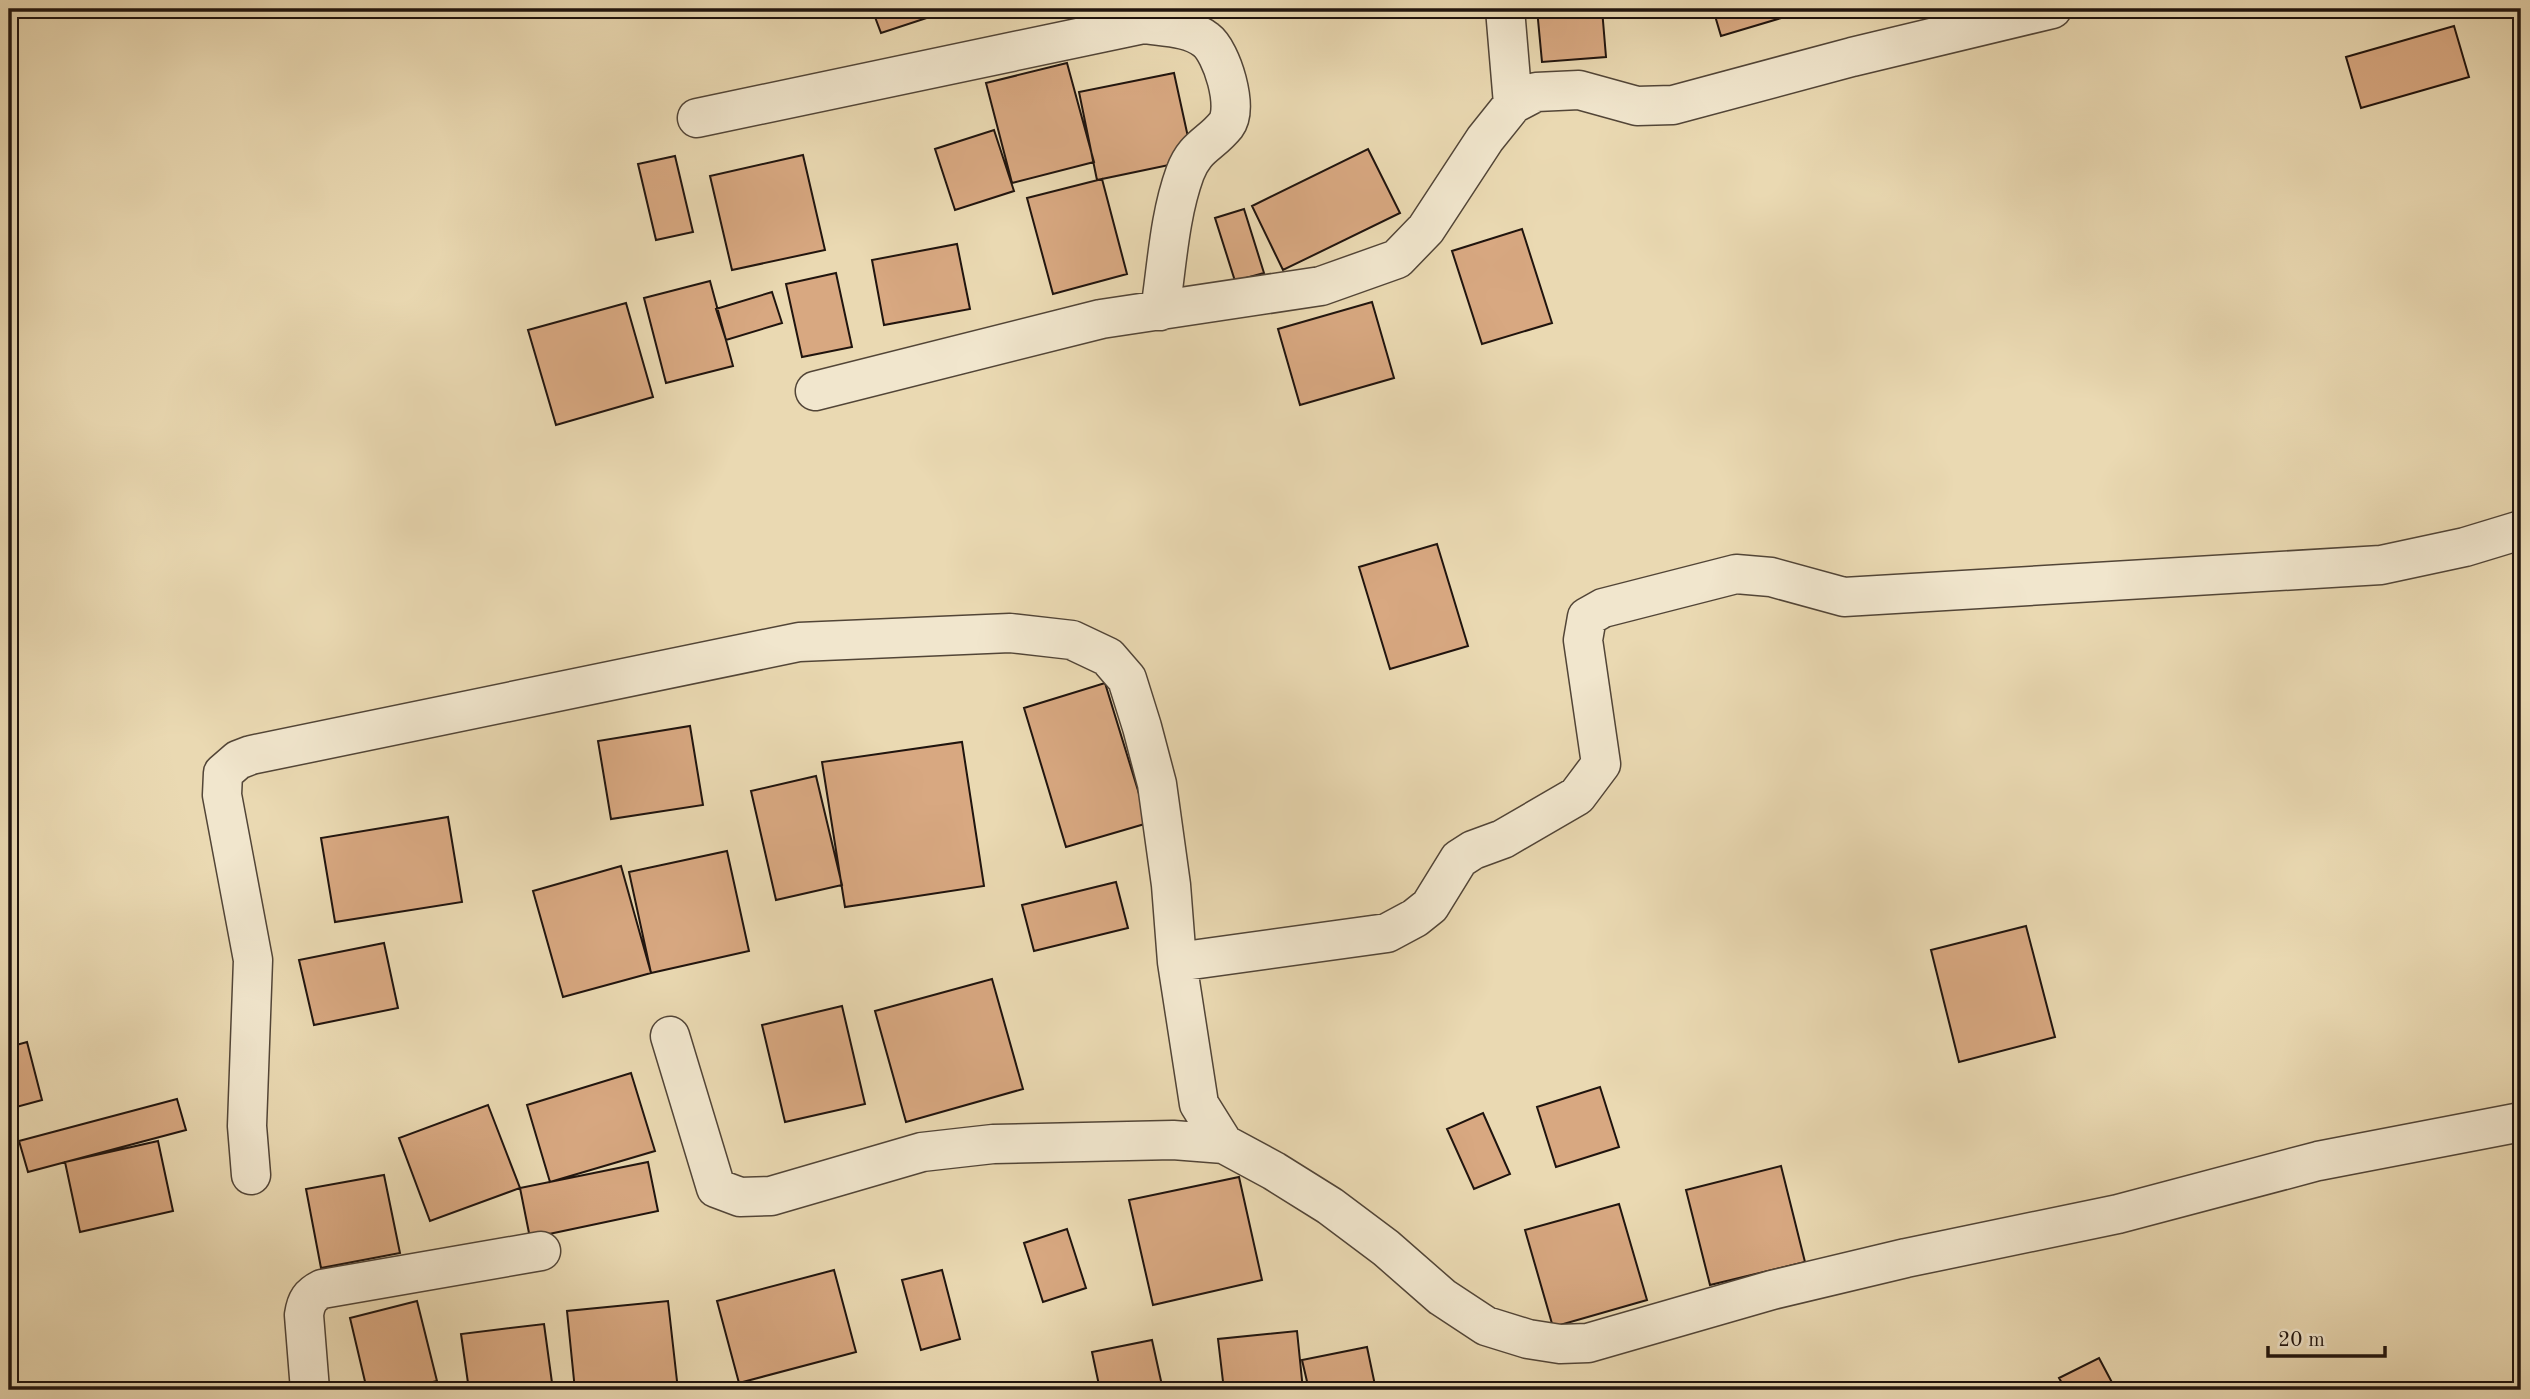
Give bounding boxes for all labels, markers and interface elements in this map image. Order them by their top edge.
scale bar [2268,1315,2385,1359]
text: 20 m [2278,1330,2325,1351]

